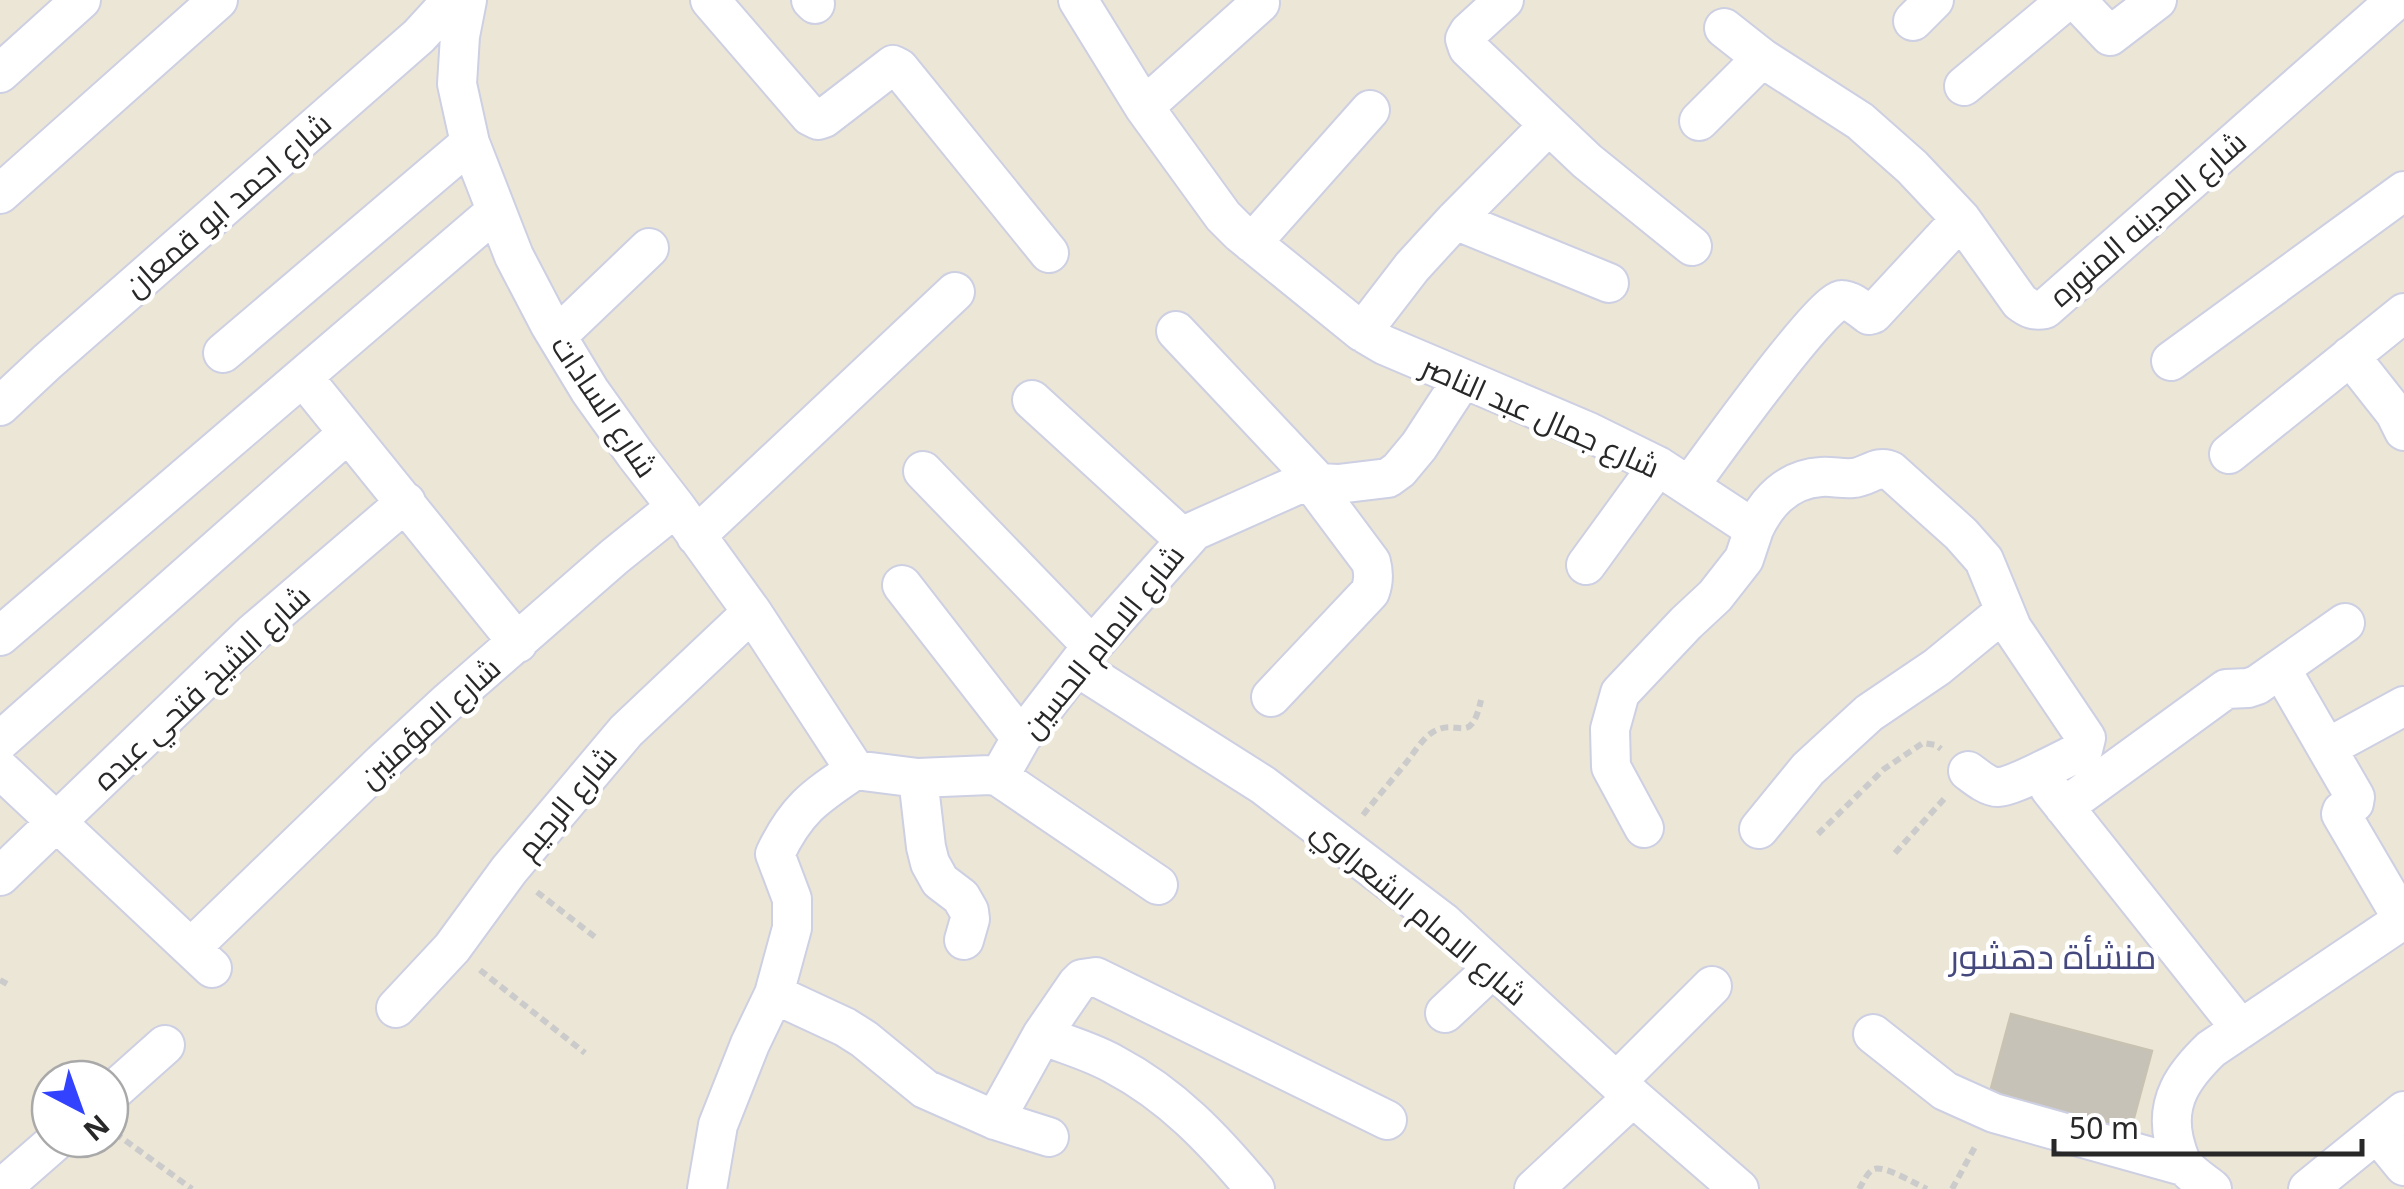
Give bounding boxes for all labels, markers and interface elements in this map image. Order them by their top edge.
street label: شارع احمد ابو قمعان [115,102,340,306]
street label: شارع المدينه المنوره [2040,121,2255,316]
street label: شارع السادات [542,327,668,486]
street label: شارع جمال عبد الناصر [1413,344,1666,488]
street label: شارع الامام الحسين [1011,536,1194,747]
street label: شارع الشيخ فتحي عبده [83,575,321,801]
street label: شارع المؤمنين [349,647,509,797]
street label: شارع الرحيم [506,737,626,868]
street label: شارع الامام الشعراوي [1301,810,1536,1017]
district label: منشأة دهشور [1947,932,2157,979]
north arrow [30,1059,130,1159]
scale bar [2054,1094,2362,1156]
text: N [76,1107,118,1150]
text: 50 m [2069,1107,2139,1148]

